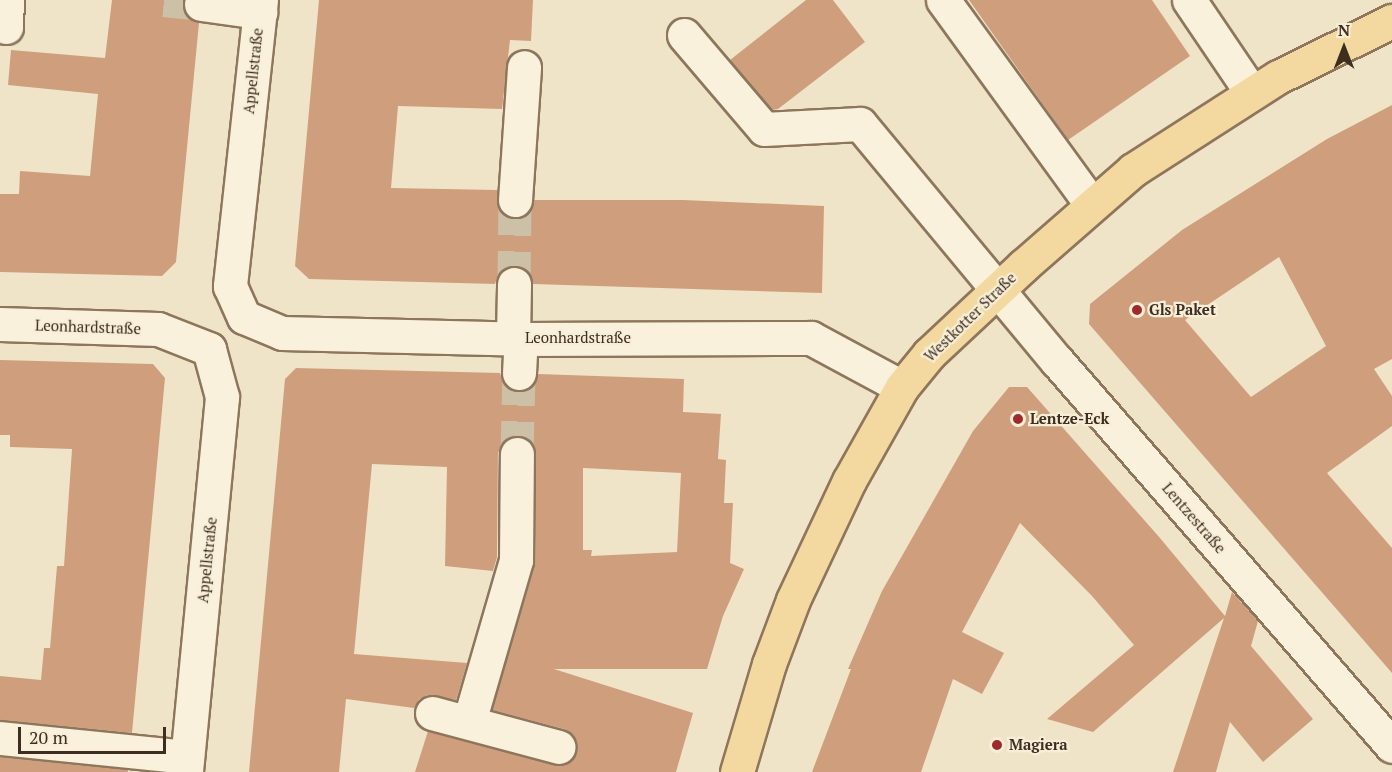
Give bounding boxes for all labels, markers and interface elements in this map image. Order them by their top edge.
north arrow [1314,18,1374,78]
text: N [1338,19,1350,41]
street label: Appellstraße [240,27,266,115]
street label: Westkotter Straße [920,269,1020,365]
place label: Gls Paket [1149,301,1216,319]
marker: Gls Paket [1130,303,1144,317]
street label: Leonhardstraße [35,316,141,338]
street label: Leonhardstraße [525,329,631,347]
place label: Lentze-Eck [1030,410,1109,428]
marker: Lentze-Eck [1011,412,1025,426]
street label: Lentzestraße [1159,479,1229,557]
street label: Appellstraße [194,516,220,604]
scale bar [21,715,170,753]
text: 20 m [29,725,68,749]
place label: Magiera [1009,736,1068,754]
marker: Magiera [990,738,1004,752]

